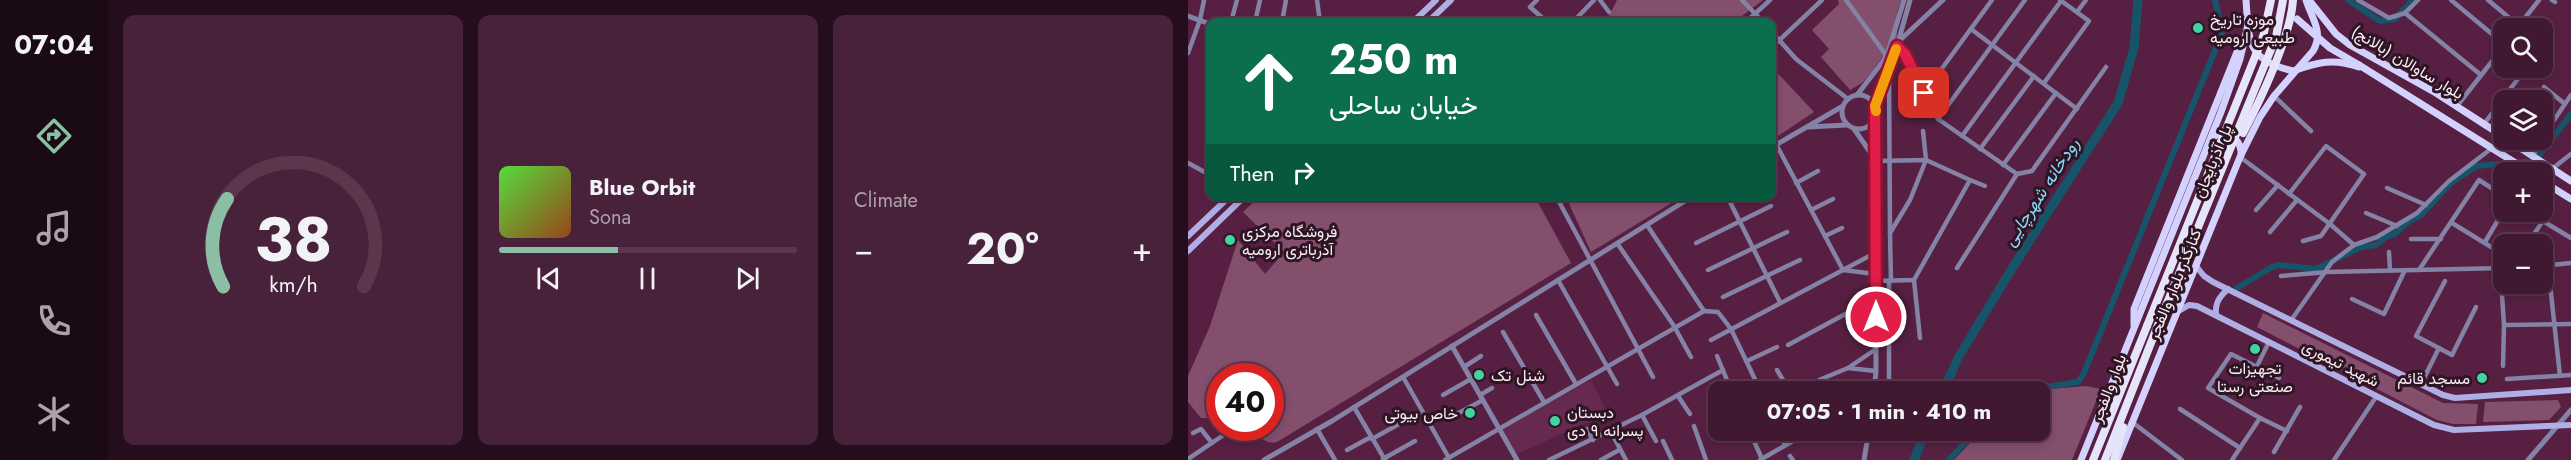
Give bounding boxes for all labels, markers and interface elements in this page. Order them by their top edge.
place label: موزه تاریخ طبیعی ارومیه [2210,8,2295,49]
map controls [2493,18,2553,294]
button: search [2493,18,2553,78]
street label: بلوار ساوالان (بالانج) [2347,20,2468,105]
marker: موزه تاریخ طبیعی ارومیه [2191,21,2205,35]
text: 07:04 [14,25,94,64]
text: 250 m [1329,29,1459,90]
icon: ahead [1230,42,1308,120]
pin [1898,67,1949,118]
icon: arrive [1907,76,1940,109]
text: خیابان ساحلی [1329,85,1478,124]
button: layers [2493,90,2553,150]
icon: directions [33,115,75,157]
street label: پل آذربایجان [2187,121,2238,201]
water label: رودخانه شهرچایی [1996,133,2086,251]
icon: right [1287,156,1320,189]
text: Then [1230,157,1275,189]
button: + [2493,162,2553,222]
text: Blue Orbit [589,171,695,203]
text: Climate [854,186,918,215]
text: 38 [254,194,332,284]
text: Sona [589,203,631,232]
icon: music [33,207,75,249]
text: 20° [966,216,1039,281]
place label: فروشگاه مرکزی آذرباتری ارومیه [1242,220,1337,261]
street label: کنارگذر بلوار والفجر [2141,225,2207,344]
text: − [854,226,873,273]
text: + [1132,226,1152,273]
marker: فروشگاه مرکزی آذرباتری ارومیه [1223,233,1237,247]
button: − [2493,234,2553,294]
icon: previous [532,262,565,295]
icon: pause [631,262,664,295]
icon: next [731,262,764,295]
text: km/h [269,269,317,300]
position arrow [1844,285,1908,349]
icon: phone [33,300,75,342]
street label: شهید تیموری [2298,334,2383,393]
marker: تجهیزات صنعتی رستا [2248,342,2262,356]
street label: بلوار والفجر [2085,351,2132,427]
place label: تجهیزات صنعتی رستا [2217,357,2293,398]
speed limit sign: 40 [1206,363,1284,441]
place label: شنل تک [1491,364,1545,387]
place label: مسجد قائم [2397,367,2470,390]
marker: شنل تک [1472,368,1486,382]
marker: مسجد قائم [2475,371,2489,385]
icon: climate [33,393,75,435]
text: 07:05 · 1 min · 410 m [1767,395,1991,427]
place label: دبستان پسرانه ۹ دی [1567,401,1643,442]
place label: خاص بیوتی [1385,402,1458,425]
marker: خاص بیوتی [1463,406,1477,420]
marker: دبستان پسرانه ۹ دی [1548,414,1562,428]

